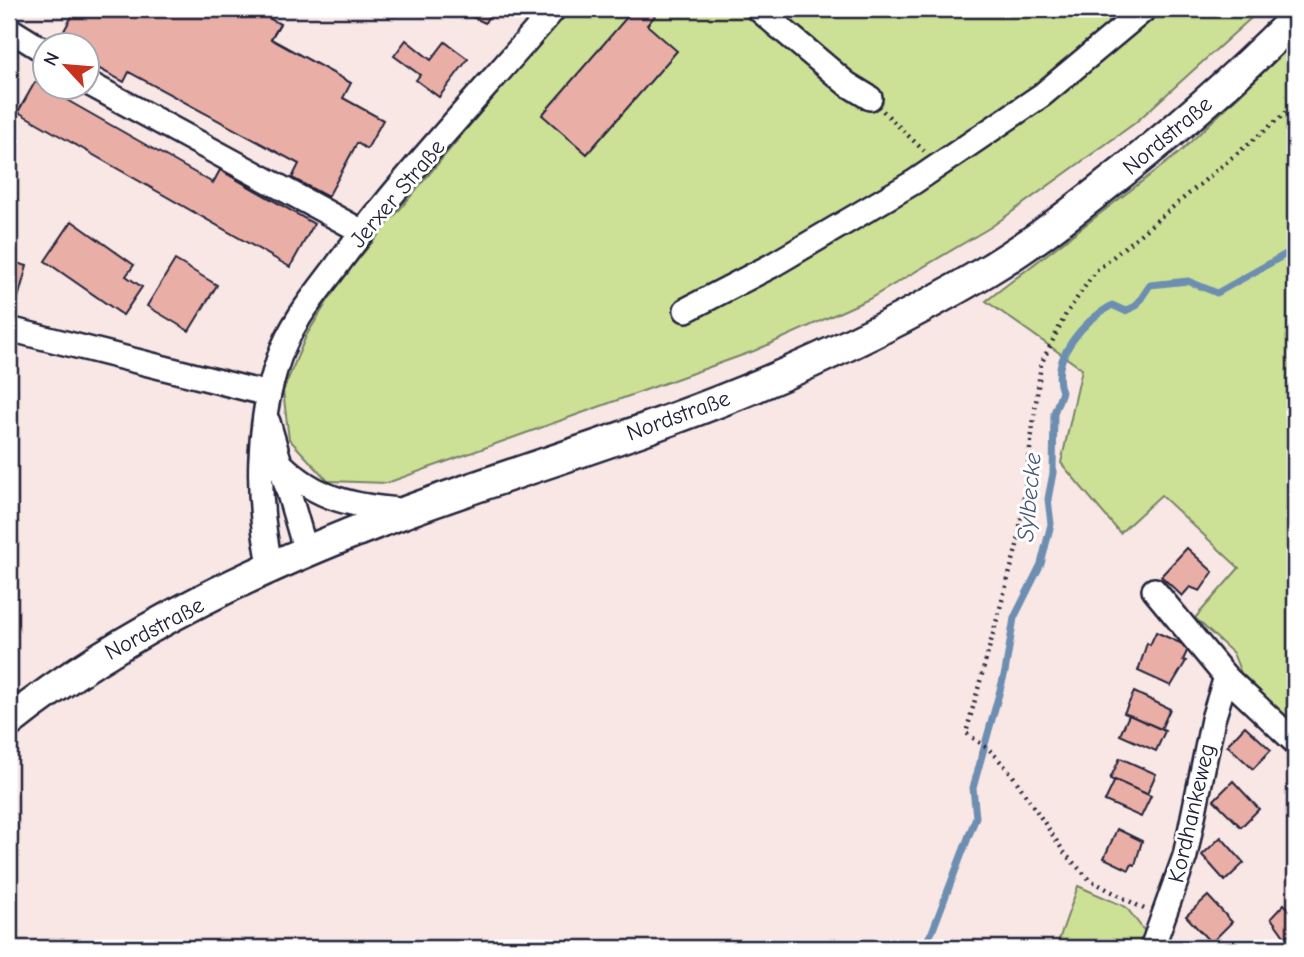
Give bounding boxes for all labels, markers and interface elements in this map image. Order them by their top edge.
north arrow [32,32,102,102]
text: N [39,49,64,69]
street label: Nordstraße [1117,90,1217,181]
street label: Jerxer Straße [344,134,451,253]
street label: Nordstraße [623,384,734,447]
water label: Sylbecke [1011,451,1047,543]
street label: Nordstraße [100,591,208,666]
street label: Kordhankeweg [1162,741,1221,885]

